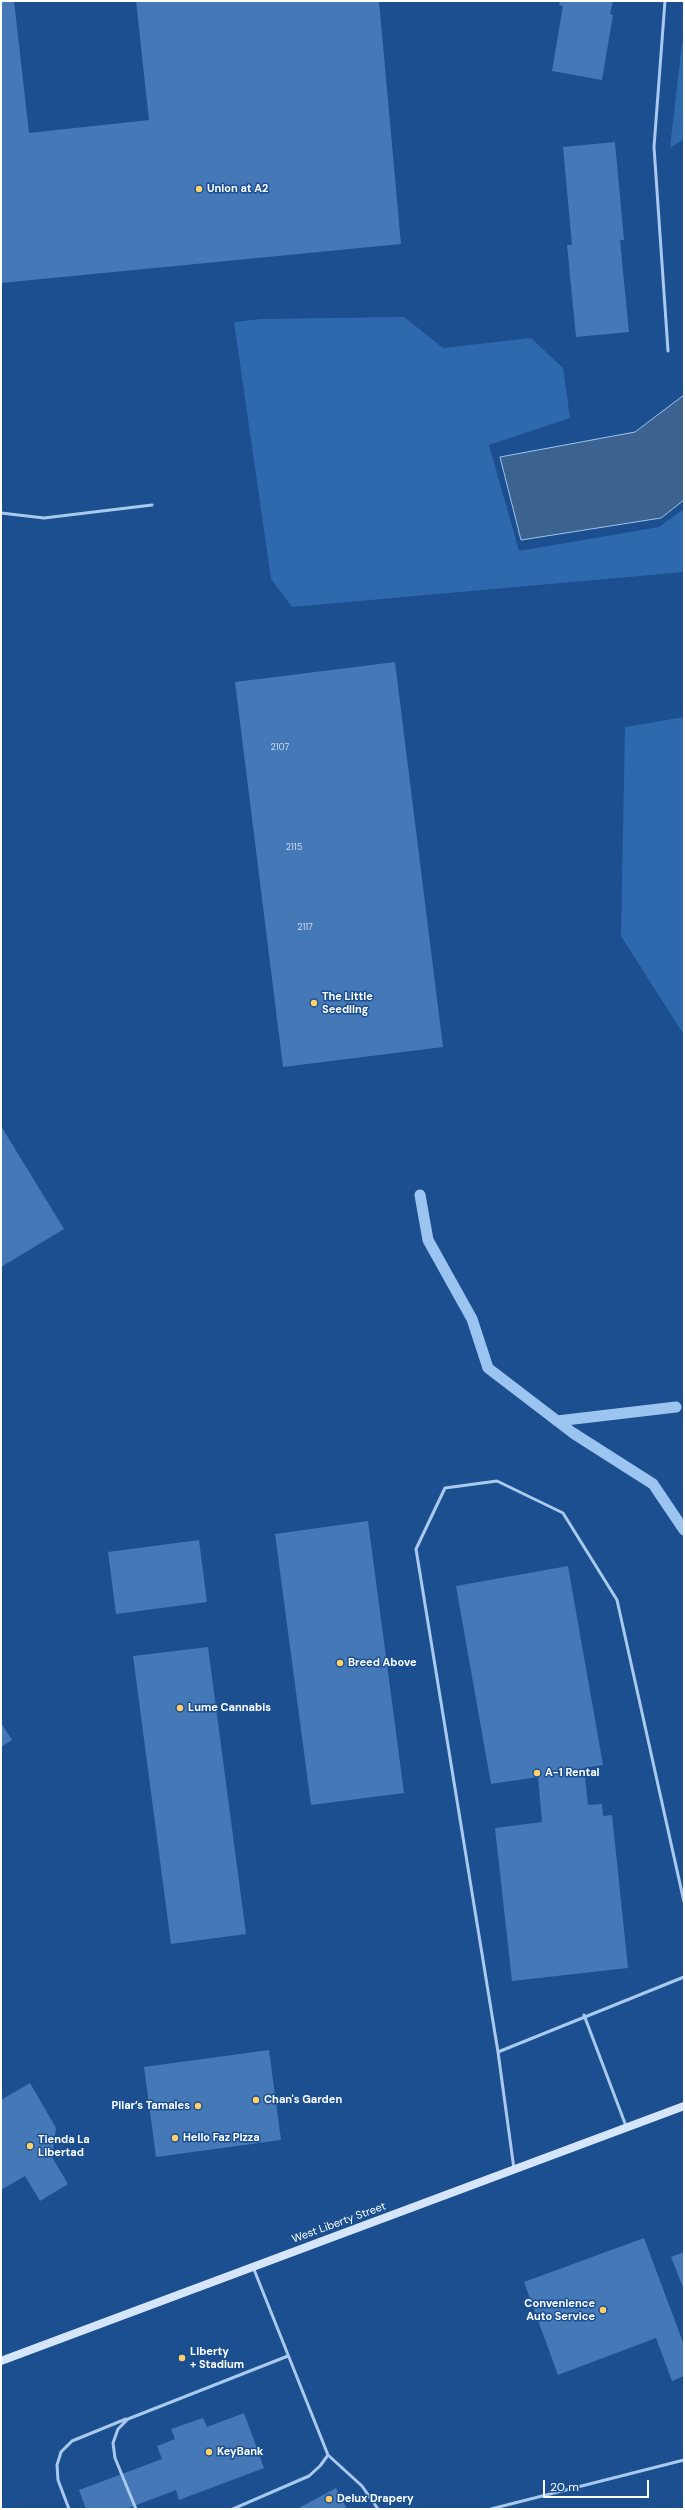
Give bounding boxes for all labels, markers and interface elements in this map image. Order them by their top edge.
place label: Union at A2 [207,182,268,196]
marker: Union at A2 [194,184,204,194]
house number: 2107 [271,743,289,753]
house number: 2115 [286,843,302,853]
house number: 2117 [297,923,313,933]
place label: The Little Seedling [322,990,373,1016]
marker: The Little Seedling [309,998,319,1008]
place label: Breed Above [348,1656,417,1670]
marker: Breed Above [335,1658,345,1668]
place label: Lume Cannabis [188,1701,271,1715]
marker: Lume Cannabis [175,1703,185,1713]
place label: A-1 Rental [545,1766,600,1780]
marker: A-1 Rental [532,1768,542,1778]
place label: Chan's Garden [264,2093,342,2107]
marker: Chan's Garden [251,2095,261,2105]
place label: Pilar’s Tamales [111,2099,190,2113]
marker: Pilar’s Tamales [193,2101,203,2111]
place label: Hello Faz Pizza [183,2131,260,2145]
place label: Tienda La Libertad [38,2133,90,2159]
marker: Hello Faz Pizza [170,2133,180,2143]
marker: Tienda La Libertad [25,2141,35,2151]
street label: West Liberty Street [290,2200,388,2246]
place label: Convenience Auto Service [524,2297,595,2323]
marker: Convenience Auto Service [598,2305,608,2315]
place label: Liberty + Stadium [190,2345,244,2371]
marker: Liberty + Stadium [177,2353,187,2363]
place label: KeyBank [217,2445,263,2459]
marker: KeyBank [204,2447,214,2457]
scale bar [545,2472,651,2498]
text: 20 m [550,2479,579,2495]
place label: Delux Drapery [337,2492,414,2506]
marker: Delux Drapery [324,2494,334,2504]

